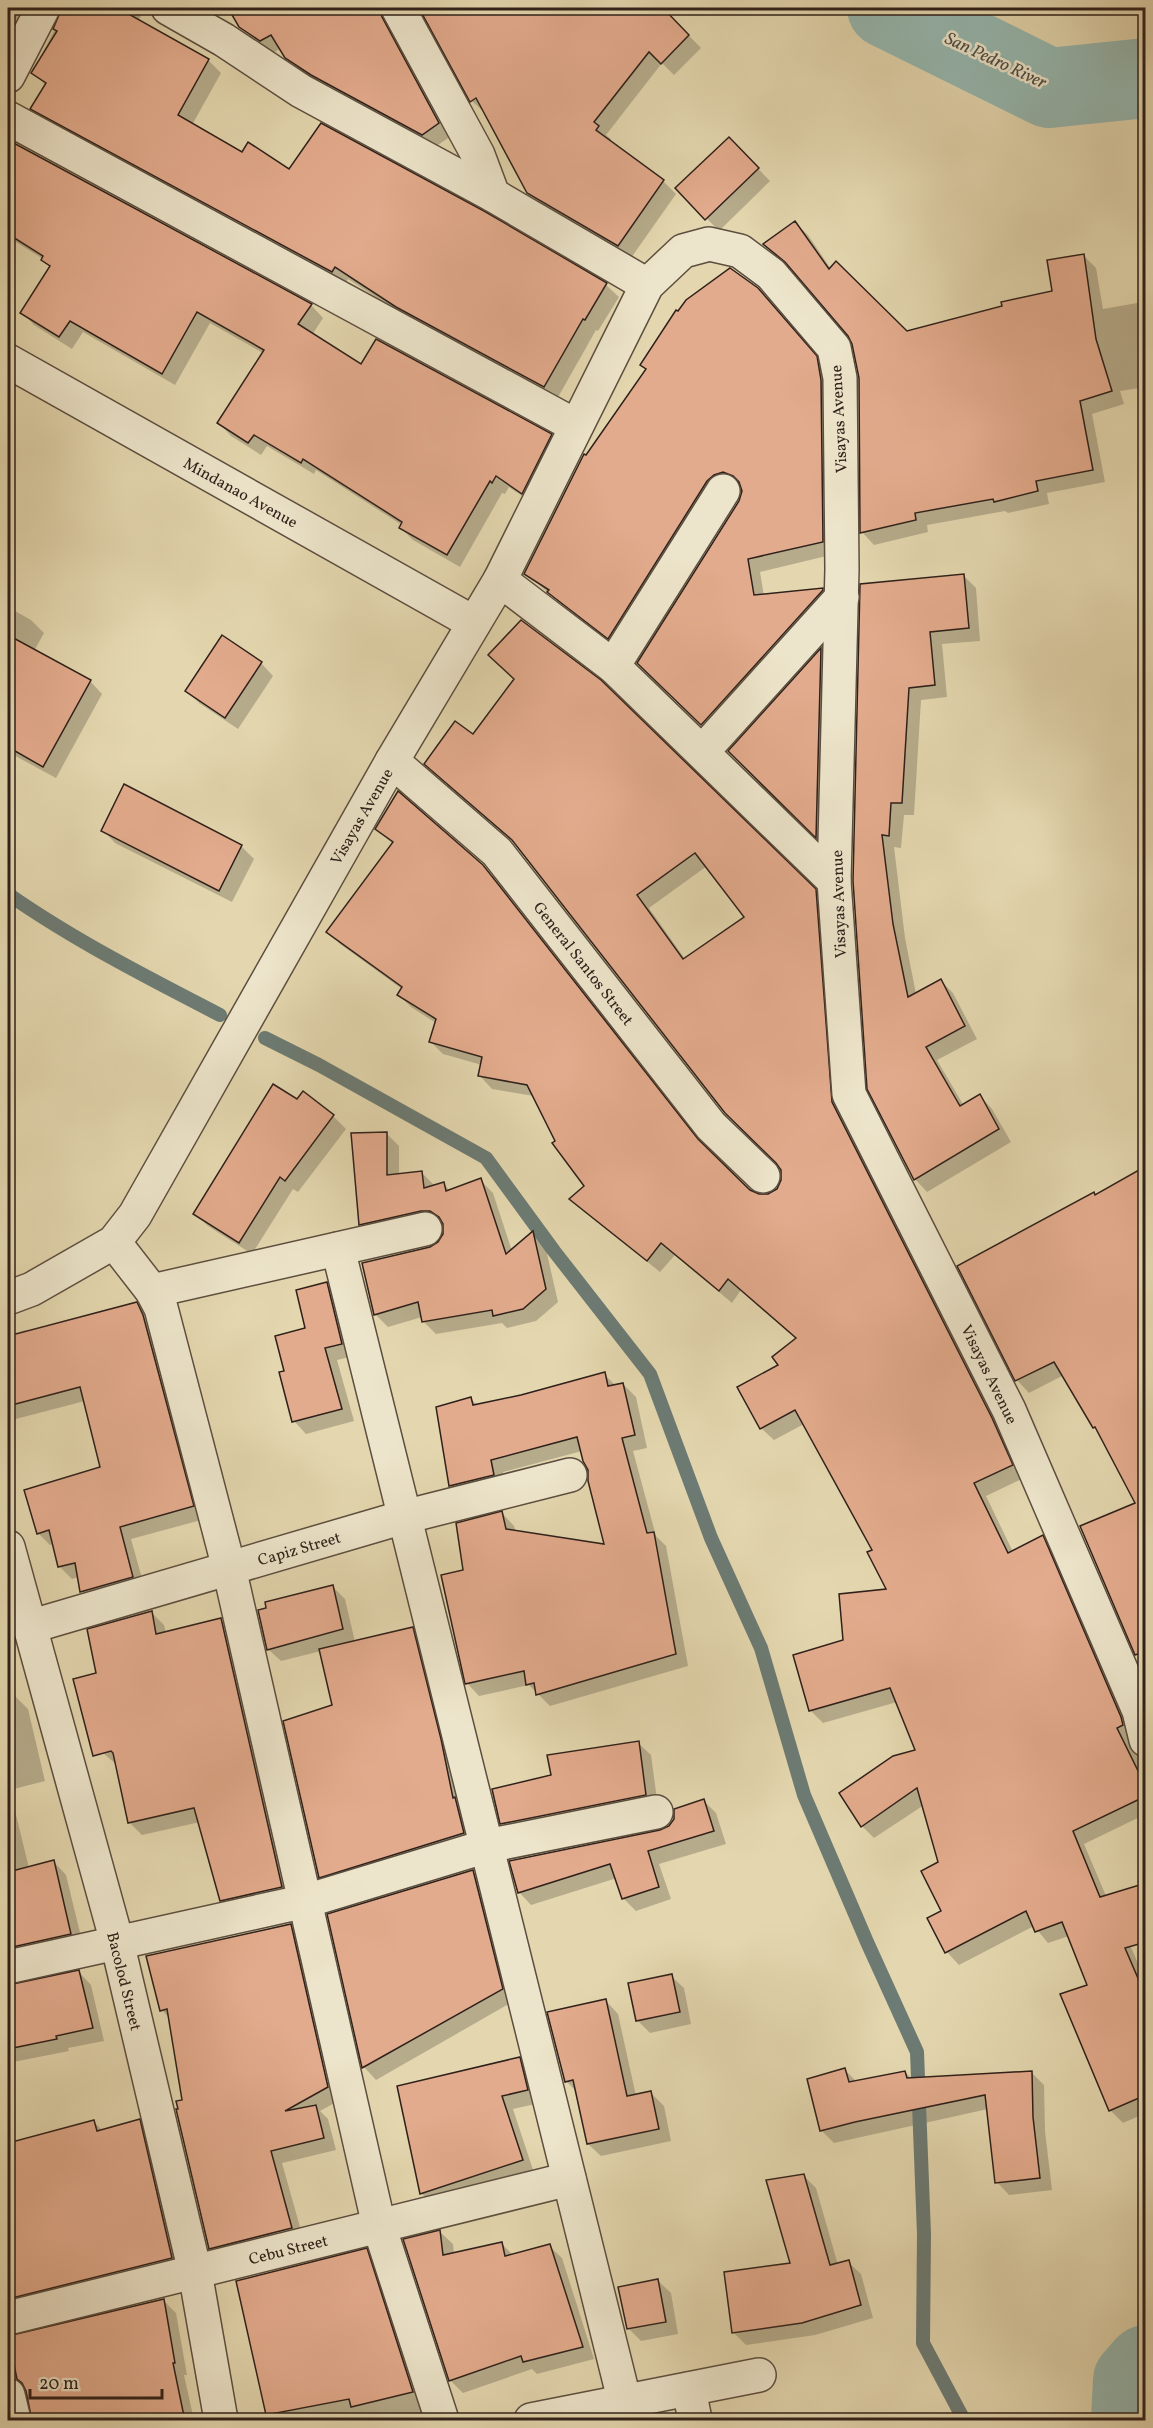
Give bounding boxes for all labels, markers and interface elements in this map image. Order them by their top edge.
water label: San Pedro River [940,27,1051,96]
street label: Visayas Avenue [826,364,854,474]
street label: Mindanao Avenue [179,453,301,534]
street label: Visayas Avenue [326,765,399,869]
street label: Visayas Avenue [827,849,853,958]
street label: General Santos Street [527,898,638,1031]
street label: Visayas Avenue [955,1321,1022,1428]
street label: Capiz Street [255,1527,344,1572]
street label: Bacolod Street [100,1930,146,2033]
street label: Cebu Street [247,2230,331,2271]
scale bar [30,2362,162,2400]
text: 20 m [39,2372,79,2397]

